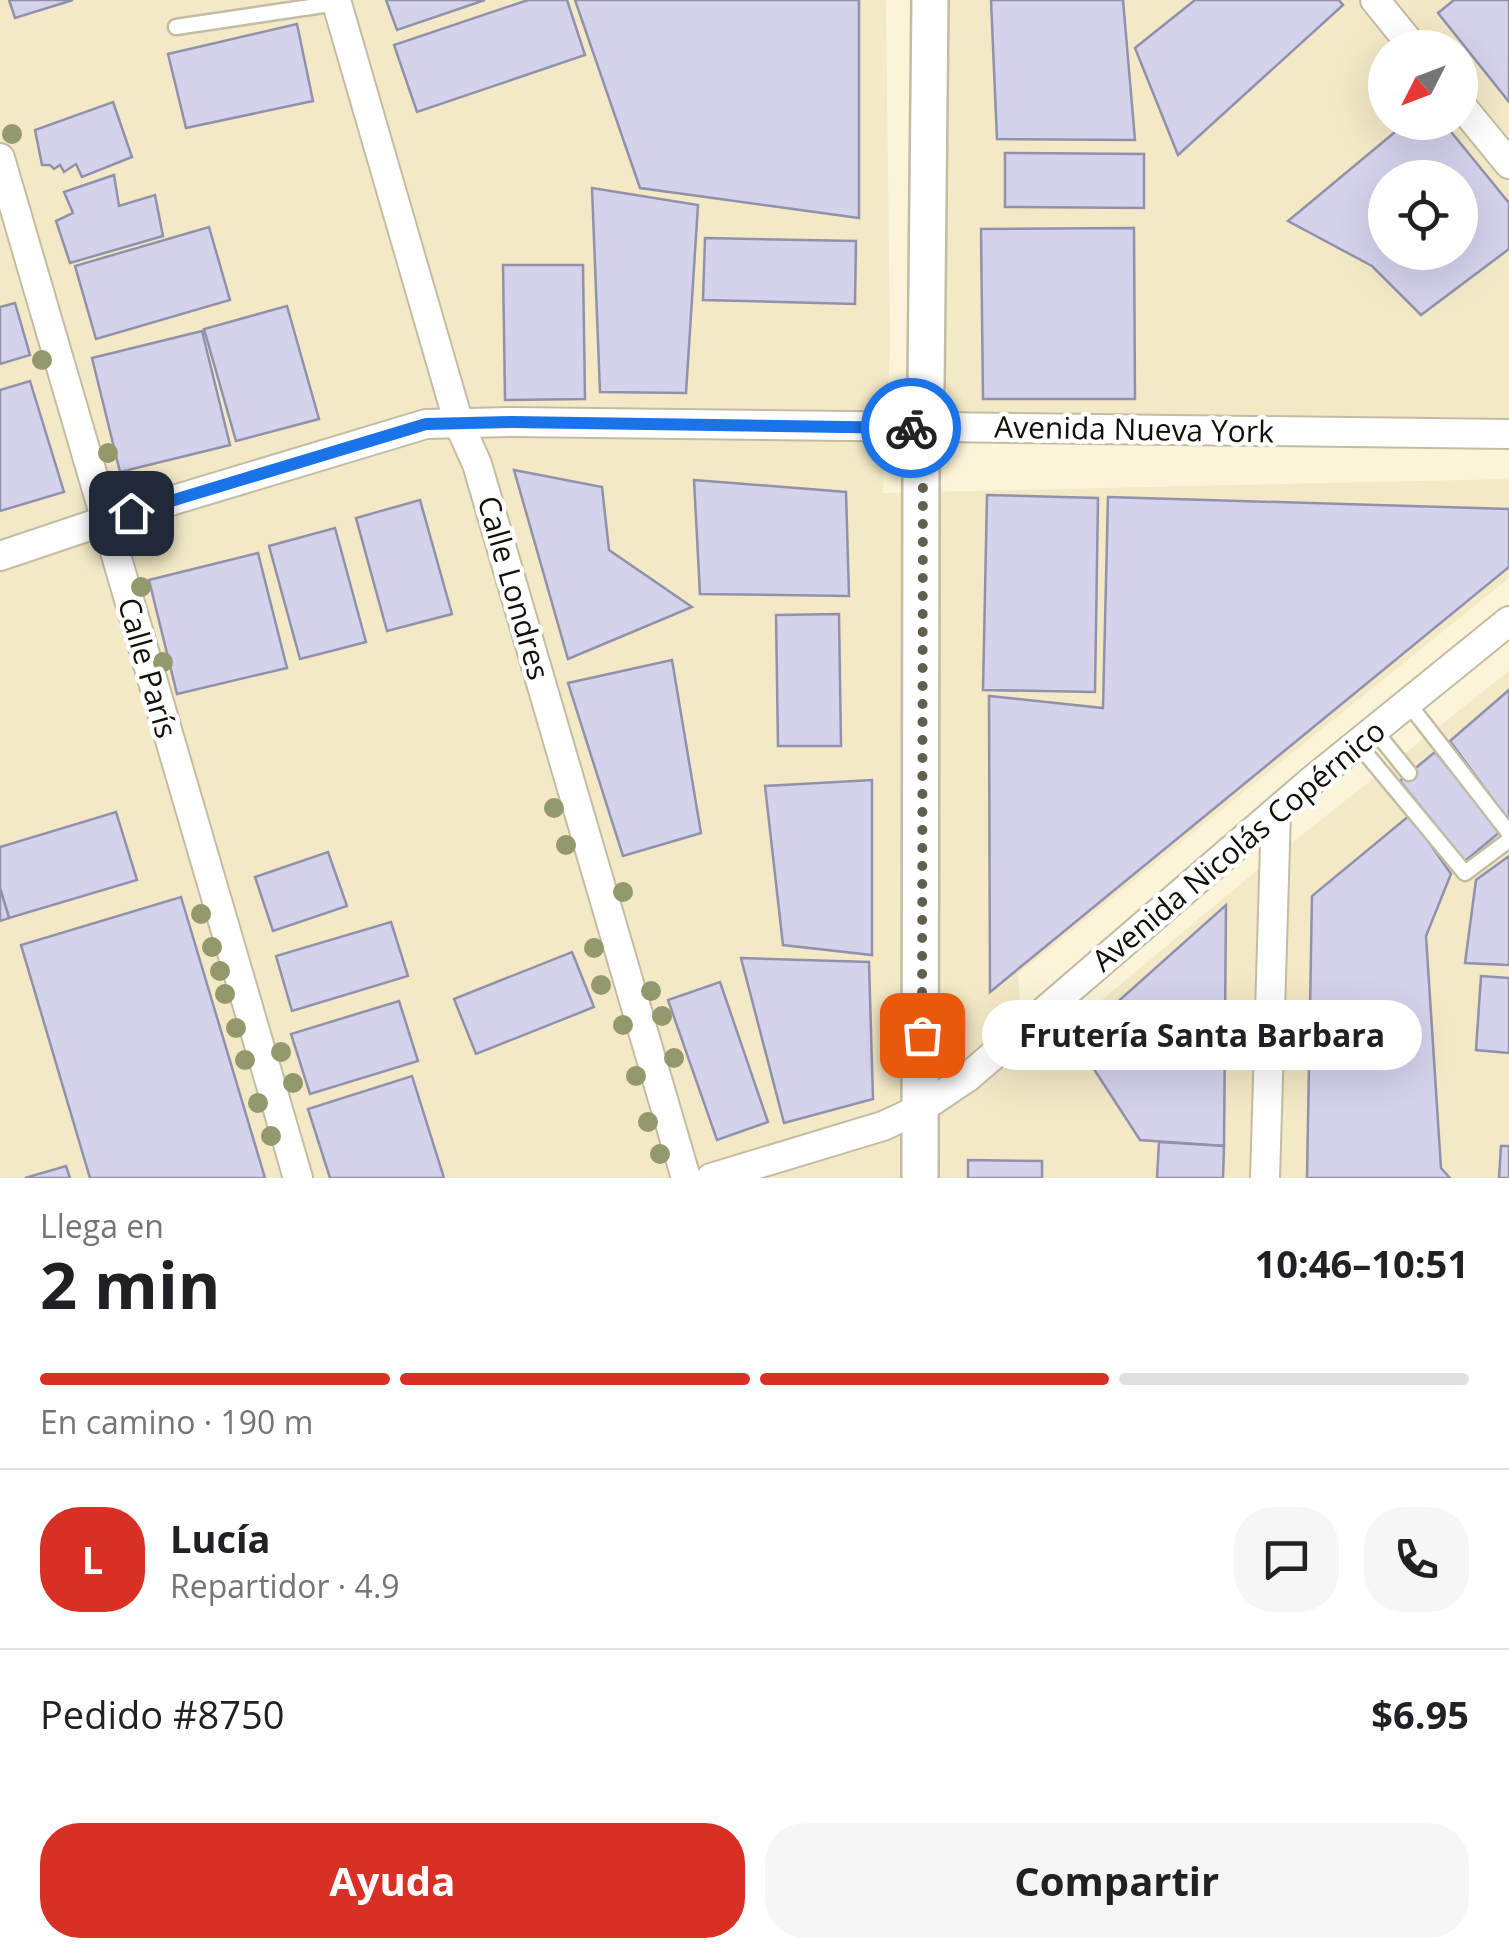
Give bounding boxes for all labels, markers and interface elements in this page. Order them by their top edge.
north arrow [1368,30,1478,140]
map controls [1368,30,1478,270]
button: locate [1368,160,1478,270]
courier [861,378,961,478]
icon: bike [884,401,939,456]
street label: Avenida Nueva York [994,406,1274,451]
pin [89,471,174,556]
icon: home [104,486,159,541]
street label: Calle Londres [469,491,560,684]
street label: Calle París [109,593,188,743]
street label: Avenida Nicolás Copérnico [1083,710,1393,980]
pin [880,993,965,1078]
callout: Frutería Santa Barbara [982,1000,1422,1070]
icon: bag [895,1008,950,1063]
text: Frutería Santa Barbara [1019,1013,1385,1056]
text: Llega en [40,1204,164,1247]
text: 10:46–10:51 [1255,1237,1469,1289]
text: 2 min [40,1240,220,1328]
text: En camino · 190 m [40,1400,313,1443]
button: chat [1234,1507,1339,1612]
button: phone [1364,1507,1469,1612]
text: Lucía [170,1512,271,1564]
text: L [82,1533,103,1585]
text: Repartidor · 4.9 [170,1564,400,1607]
text: Pedido #8750 [40,1688,284,1740]
text: $6.95 [1371,1688,1469,1740]
button: Ayuda [40,1823,745,1938]
button: Compartir [765,1823,1469,1938]

